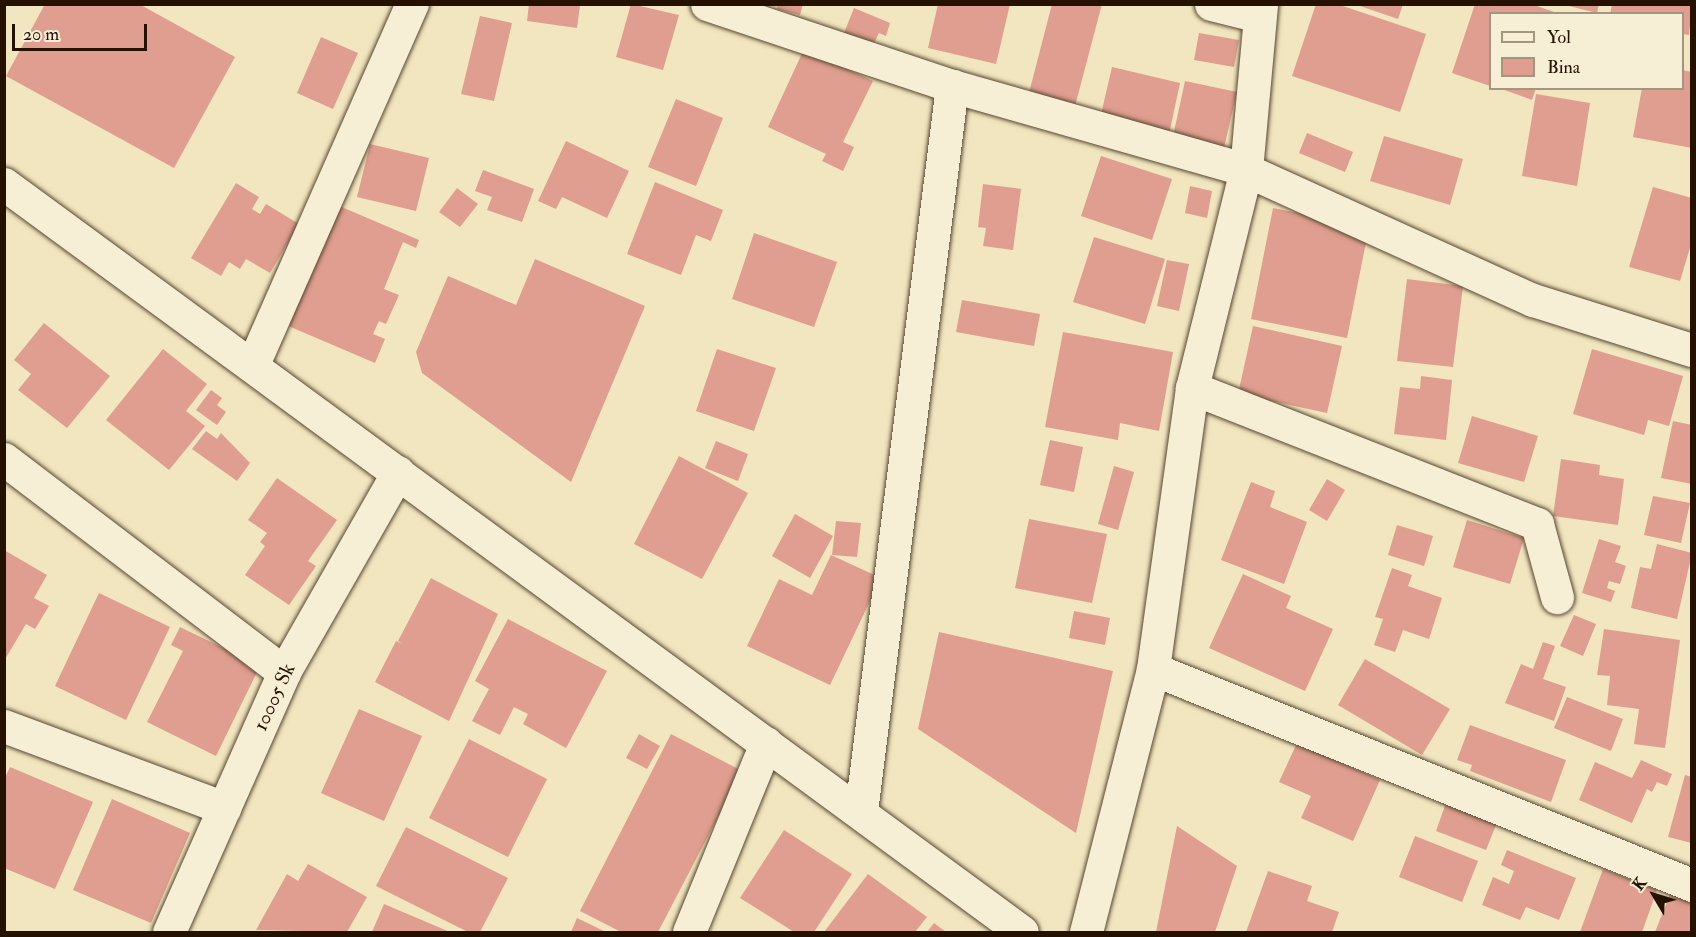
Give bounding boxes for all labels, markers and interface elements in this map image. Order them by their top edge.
scale bar [15,12,150,50]
legend [1489,12,1684,90]
text: 20 m [23,23,59,46]
text: Yol [1547,26,1571,49]
text: Bina [1547,56,1580,79]
street label: 10005 Sk [248,660,300,734]
north arrow [1624,865,1684,925]
text: K [1628,873,1651,894]

